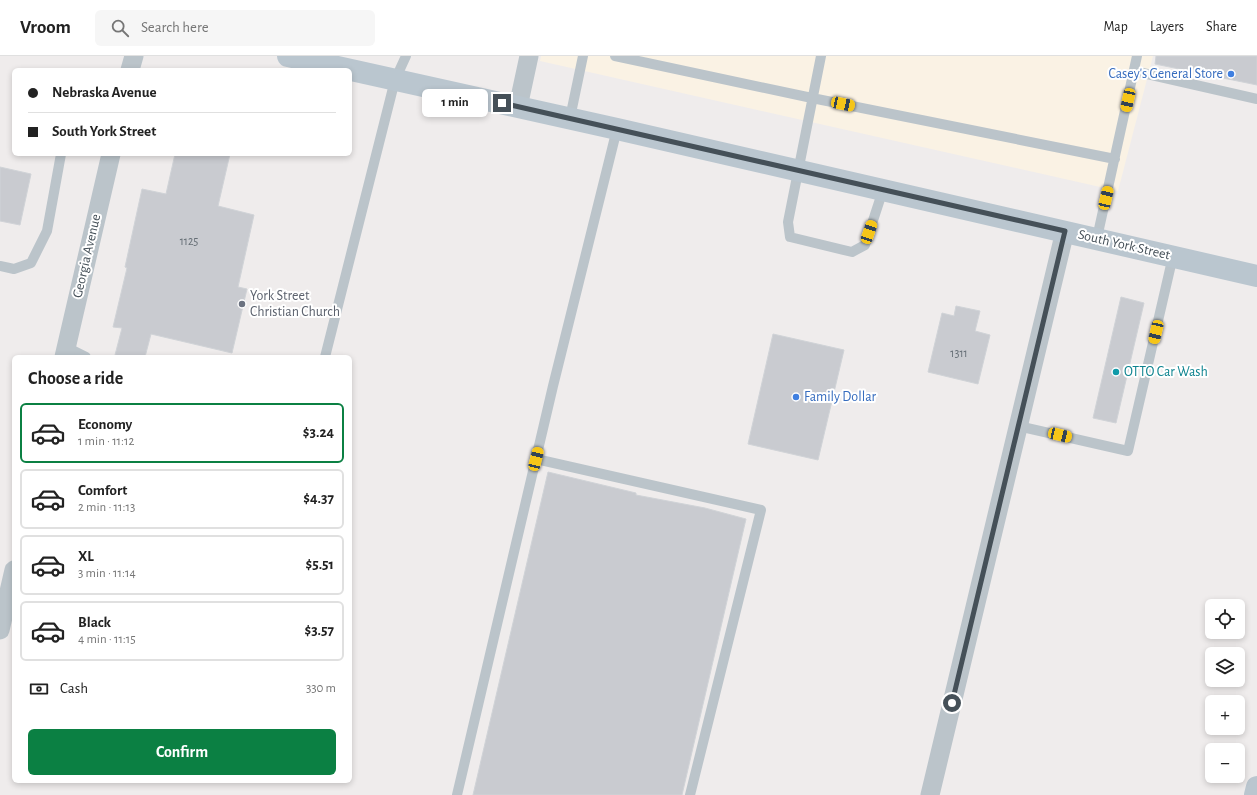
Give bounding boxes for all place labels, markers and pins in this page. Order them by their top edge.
place label: Casey's General Store [1108,67,1223,81]
marker: Casey's General Store [1226,69,1236,79]
place label: York Street Christian Church [250,289,340,319]
marker: York Street Christian Church [237,299,247,309]
place label: OTTO Car Wash [1124,365,1208,379]
marker: OTTO Car Wash [1111,367,1121,377]
place label: Family Dollar [804,390,876,404]
marker: Family Dollar [791,392,801,402]

